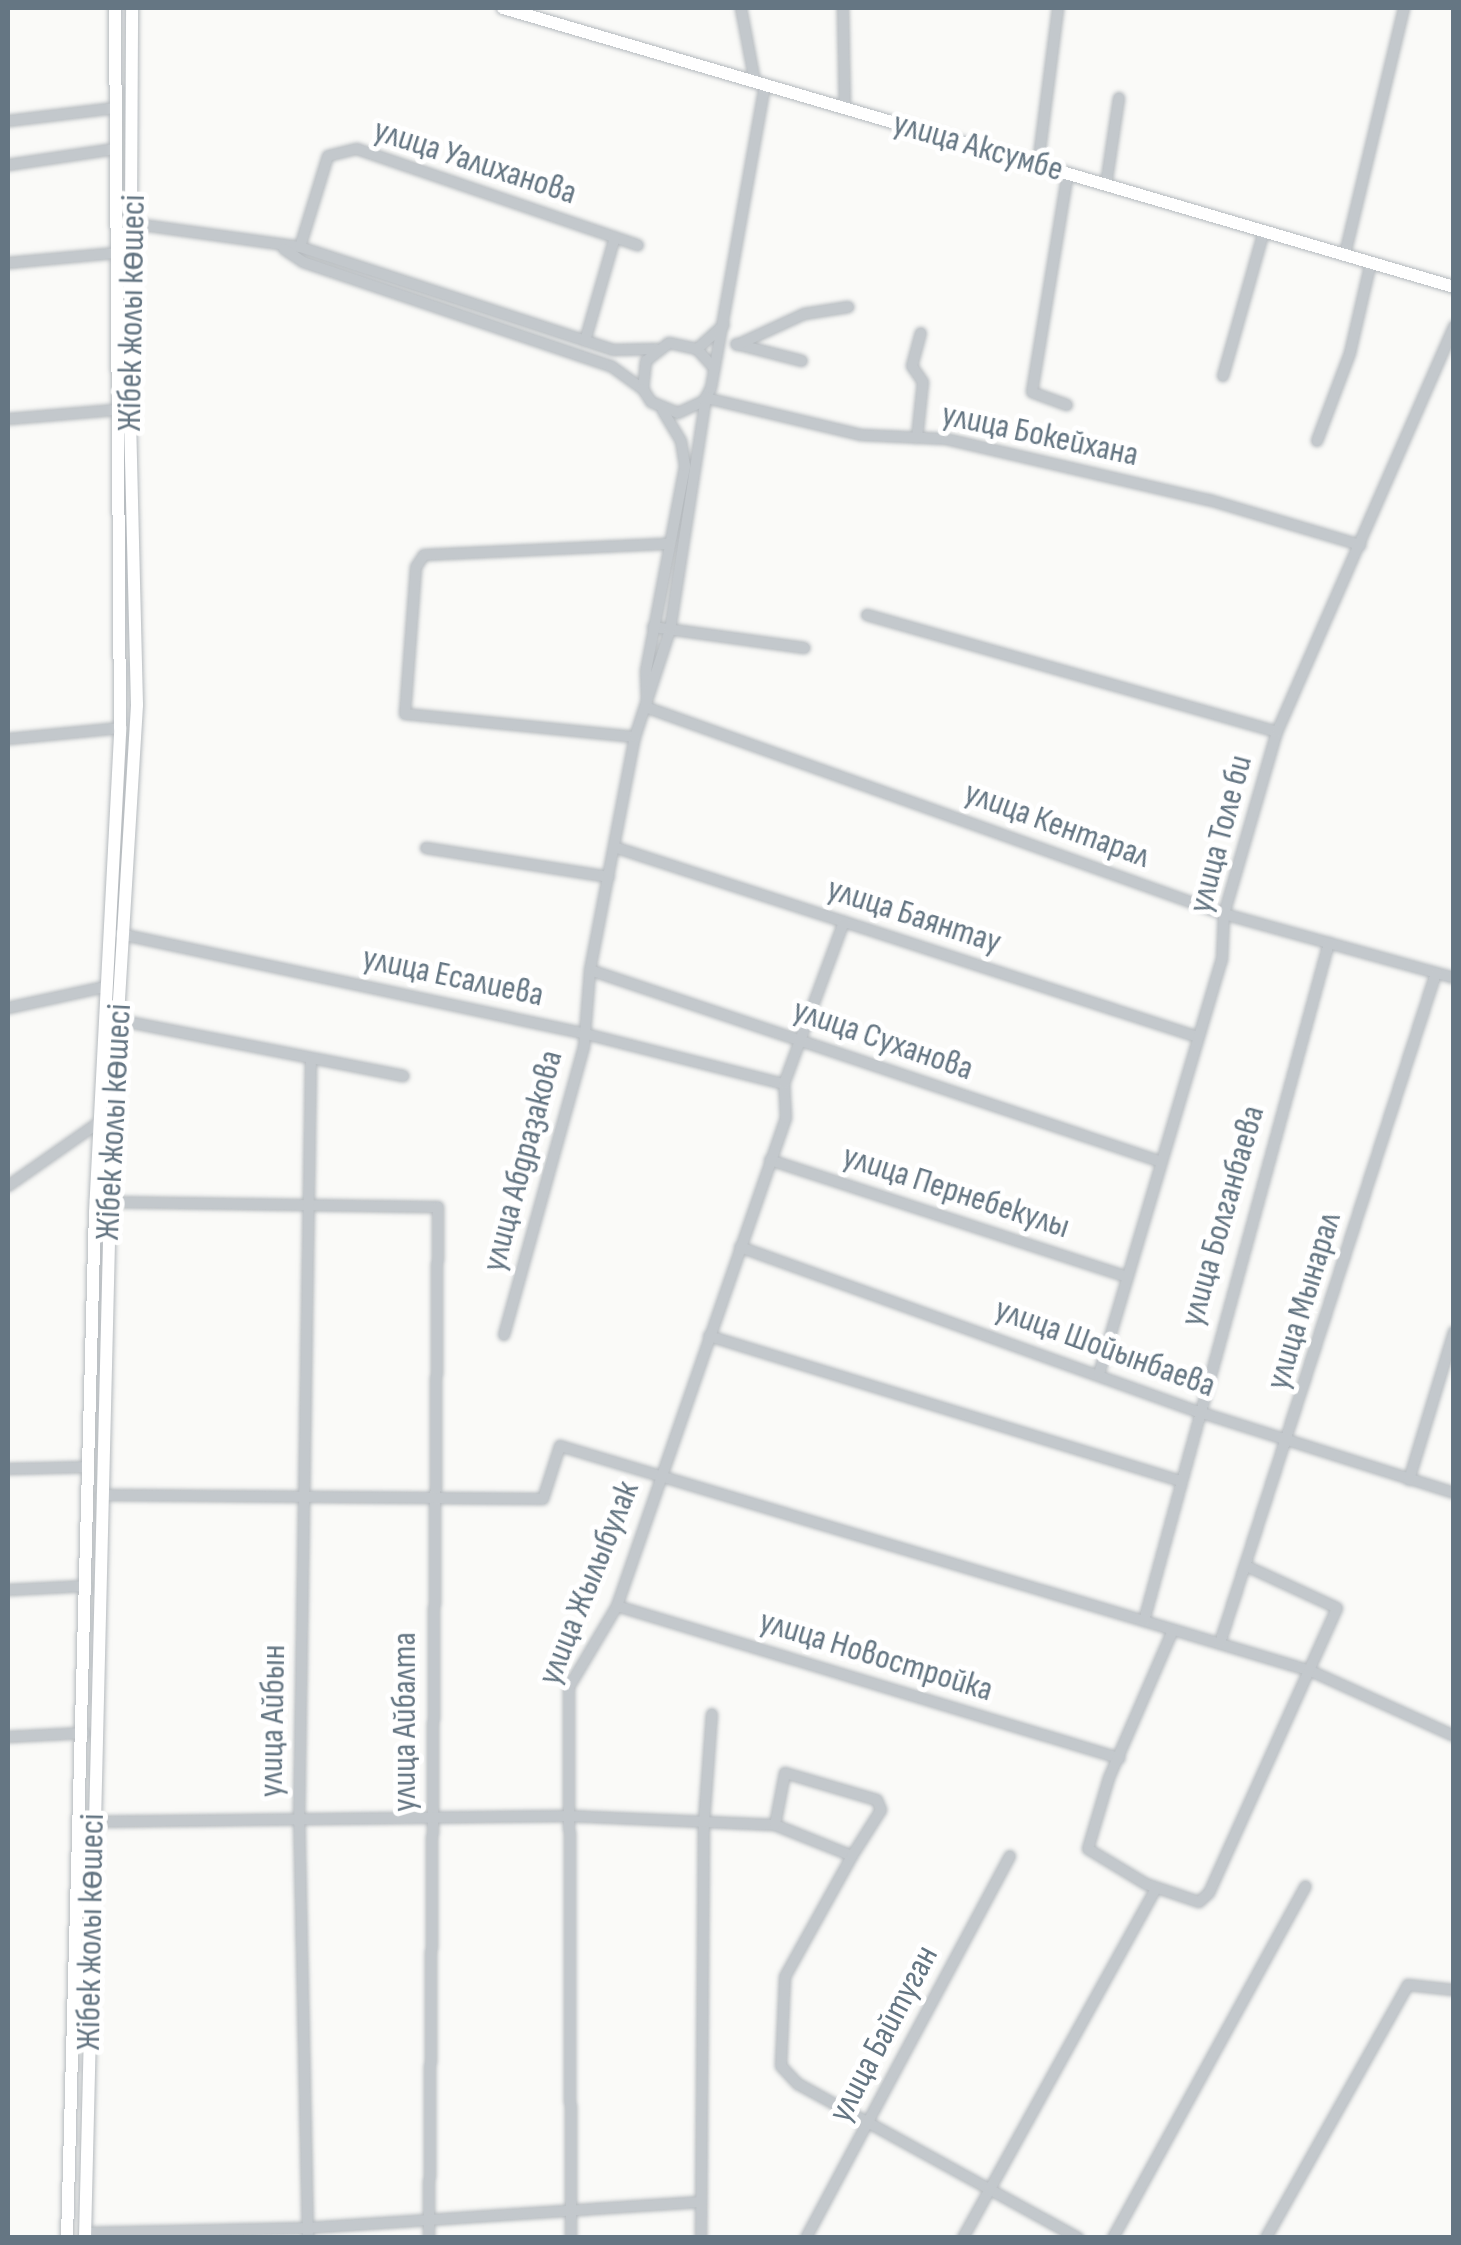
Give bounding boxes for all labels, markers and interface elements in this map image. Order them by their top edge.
street label: улица Аксумбе [888,103,1068,191]
street label: улица Уалиханова [368,109,582,215]
street label: Жібек жолы көшесі [109,194,155,432]
street label: улица Бокейхана [938,394,1142,476]
street label: улица Толе би [1180,751,1262,917]
street label: улица Кентарал [959,772,1155,878]
street label: улица Баянтау [822,868,1006,964]
street label: улица Есалиева [359,937,547,1017]
street label: улица Суханова [787,990,979,1090]
street label: Жібек жолы көшесі [87,1002,141,1242]
street label: улица Абдразакова [473,1046,573,1276]
street label: улица Болганбаева [1172,1101,1274,1331]
street label: улица Пернебекулы [837,1136,1075,1248]
street label: улица Мынарал [1257,1207,1351,1395]
street label: улица Шойынбаева [989,1289,1221,1407]
street label: улица Жылыбулак [529,1475,649,1691]
street label: улица Новостройка [754,1601,998,1711]
street label: улица Айбалта [384,1632,426,1812]
street label: улица Айбын [251,1644,295,1798]
street label: Жібек жолы көшесі [68,1813,114,2051]
street label: улица Байтуган [820,1939,948,2129]

